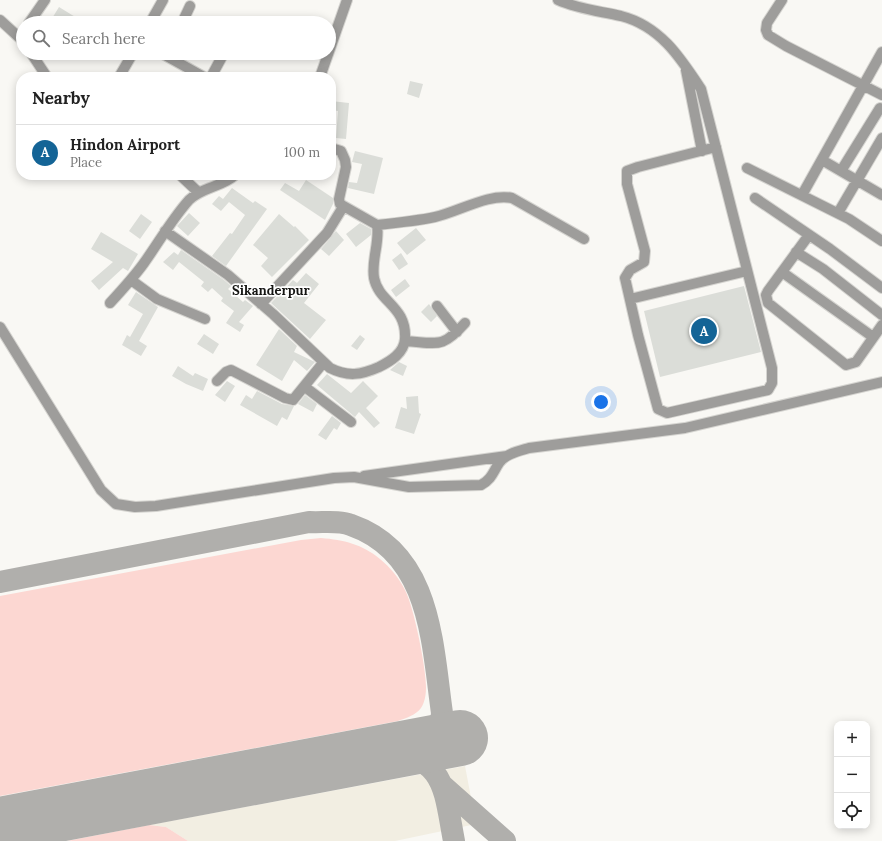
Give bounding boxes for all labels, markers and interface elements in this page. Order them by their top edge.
search box [16,16,336,60]
icon: search [30,27,52,49]
text: Search here [62,29,145,48]
text: Nearby [32,87,90,109]
text: Hindon Airport [70,135,180,154]
text: A [41,144,49,161]
text: 100 m [284,144,320,161]
text: Place [70,154,102,171]
district label: Sikanderpur [232,282,311,299]
pin: A [691,316,717,346]
your location [591,392,611,412]
map controls [834,721,870,829]
button: + [834,721,870,757]
button: − [834,757,870,793]
button: locate [834,793,870,829]

